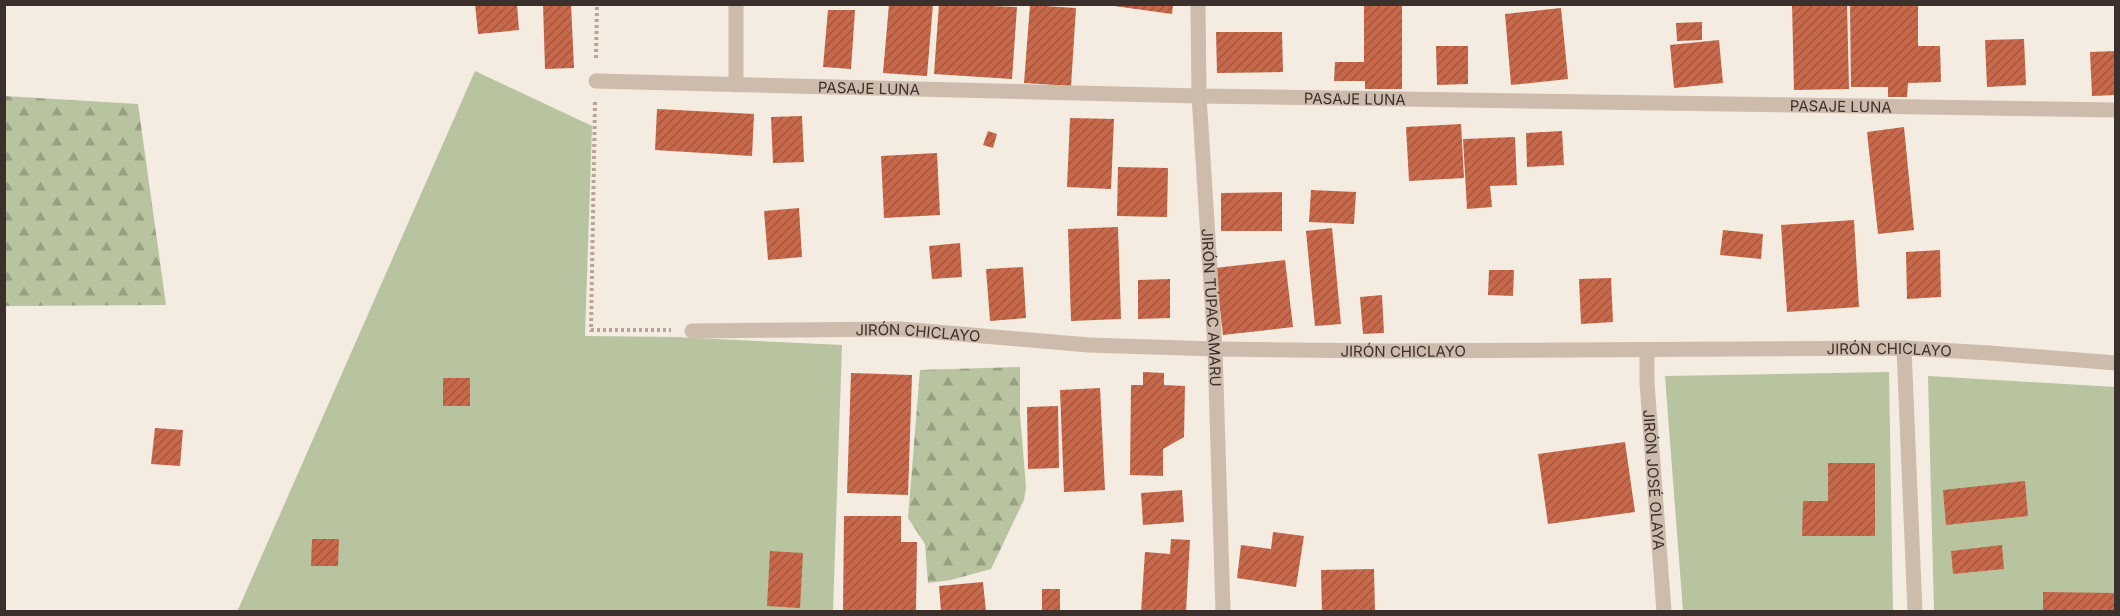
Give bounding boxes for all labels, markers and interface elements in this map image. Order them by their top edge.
street label: PASAJE LUNA [818,77,920,99]
street label: PASAJE LUNA [1304,88,1406,109]
street label: PASAJE LUNA [1790,96,1892,116]
street label: JIRÓN TÚPAC AMARU [1198,228,1226,387]
street label: JIRÓN CHICLAYO [855,319,981,345]
street label: JIRÓN CHICLAYO [1827,338,1952,360]
street label: JIRÓN CHICLAYO [1340,341,1466,361]
street label: JIRÓN JOSÉ OLAYA [1639,409,1669,551]

